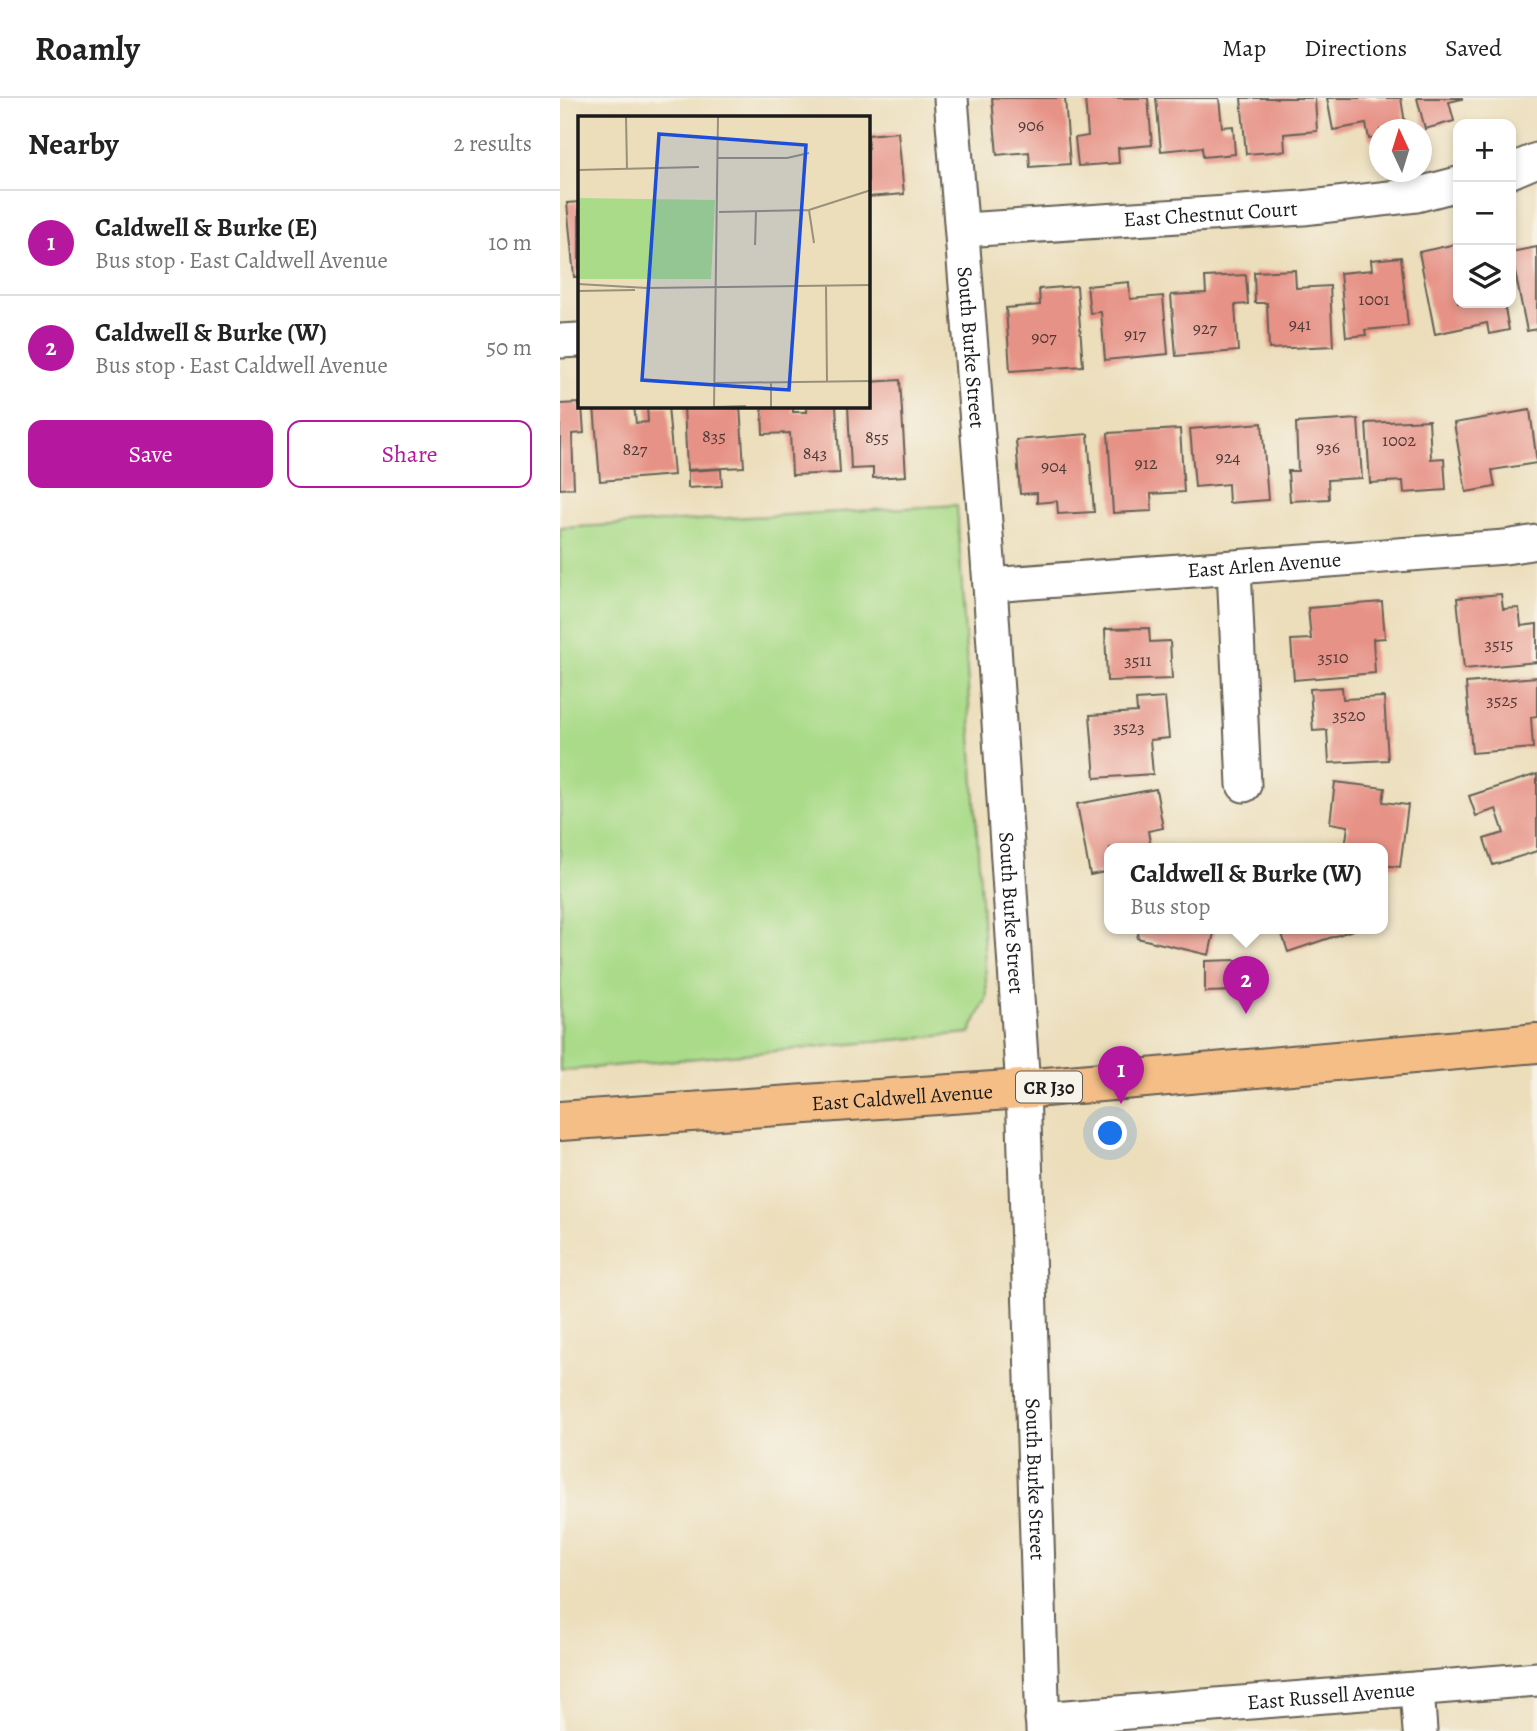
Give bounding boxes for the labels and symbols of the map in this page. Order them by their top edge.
house number: 906 [1018,113,1044,137]
inset map [578,116,870,408]
north arrow [1369,119,1432,182]
street label: East Chestnut Court [1123,194,1298,234]
street label: South Burke Street [951,265,991,429]
house number: 1001 [1358,287,1390,311]
house number: 941 [1289,312,1311,336]
house number: 927 [1193,316,1218,340]
house number: 917 [1124,322,1146,346]
house number: 907 [1031,325,1057,349]
house number: 835 [702,424,726,448]
house number: 855 [865,425,889,449]
house number: 1002 [1382,428,1416,452]
house number: 936 [1316,435,1340,459]
house number: 827 [623,437,648,461]
house number: 843 [803,441,827,465]
house number: 924 [1216,445,1240,469]
house number: 912 [1135,451,1158,475]
house number: 904 [1041,454,1067,478]
street label: East Arlen Avenue [1186,545,1342,584]
house number: 3515 [1484,632,1514,656]
house number: 3510 [1318,645,1348,669]
house number: 3511 [1124,648,1152,672]
house number: 3525 [1486,688,1518,712]
house number: 3520 [1332,703,1366,727]
house number: 3523 [1113,715,1145,739]
street label: South Burke Street [992,831,1031,995]
pin: 2 [1223,956,1269,1014]
pin: 1 [1098,1046,1144,1104]
road number: CR J30 [1016,1071,1082,1102]
street label: East Caldwell Avenue [811,1077,994,1118]
your location [1093,1116,1127,1150]
street label: South Burke Street [1019,1398,1052,1561]
street label: East Russell Avenue [1246,1675,1416,1716]

